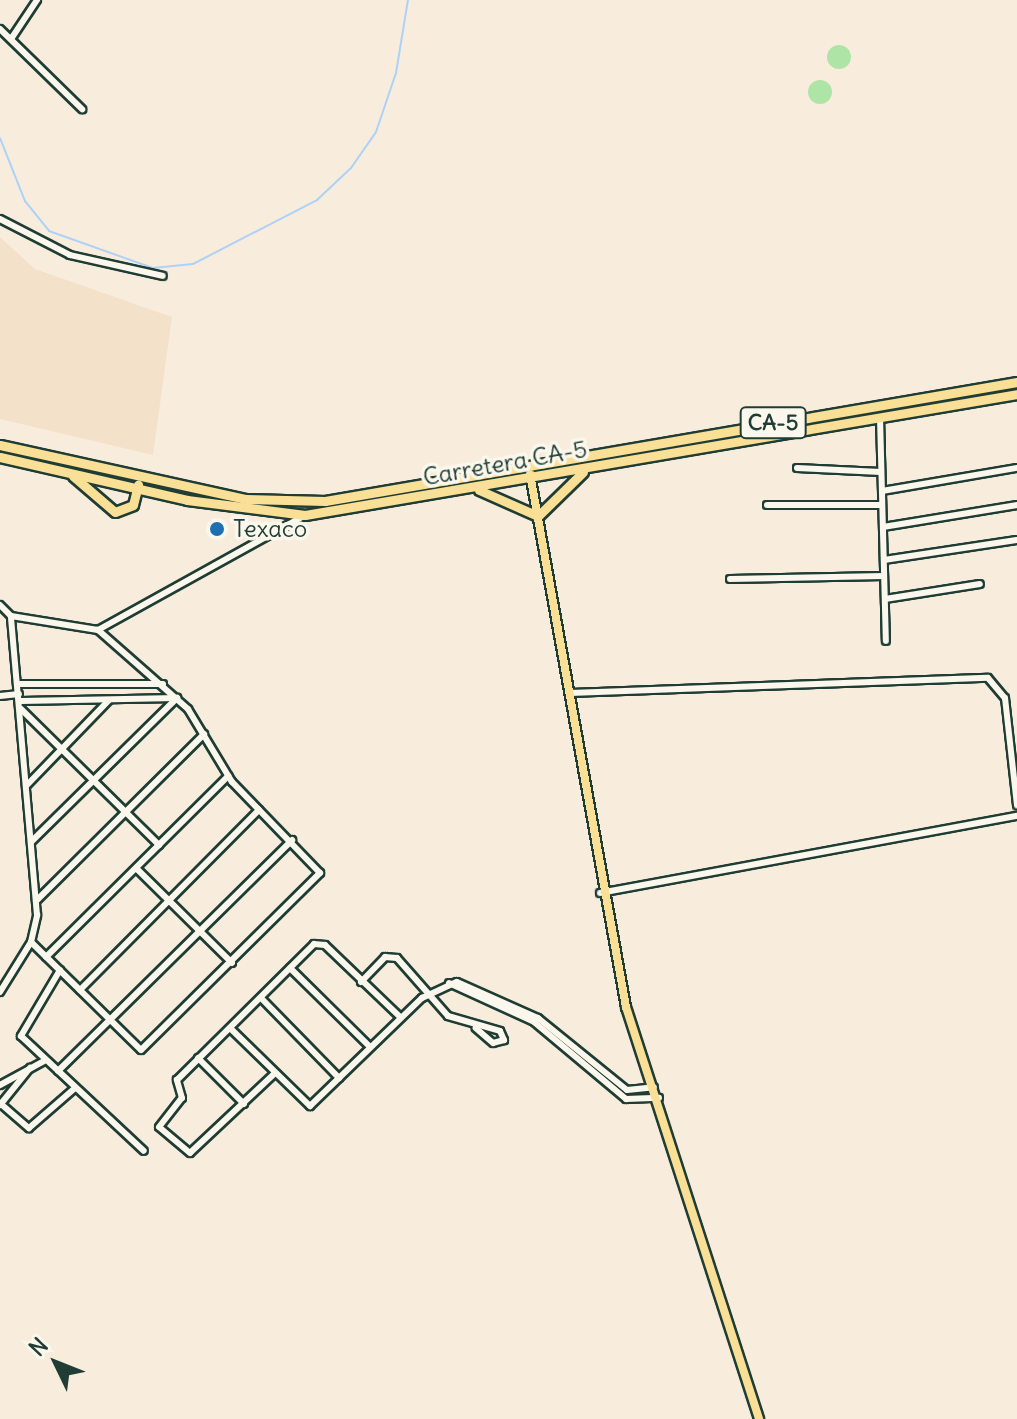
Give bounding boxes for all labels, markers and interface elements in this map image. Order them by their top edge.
road number: CA-5 [739,405,807,441]
street label: Carretera CA-5 [421,434,589,492]
place label: Texaco [233,515,307,543]
marker: Texaco [208,520,226,538]
north arrow [16,1323,96,1403]
text: N [23,1332,54,1362]

